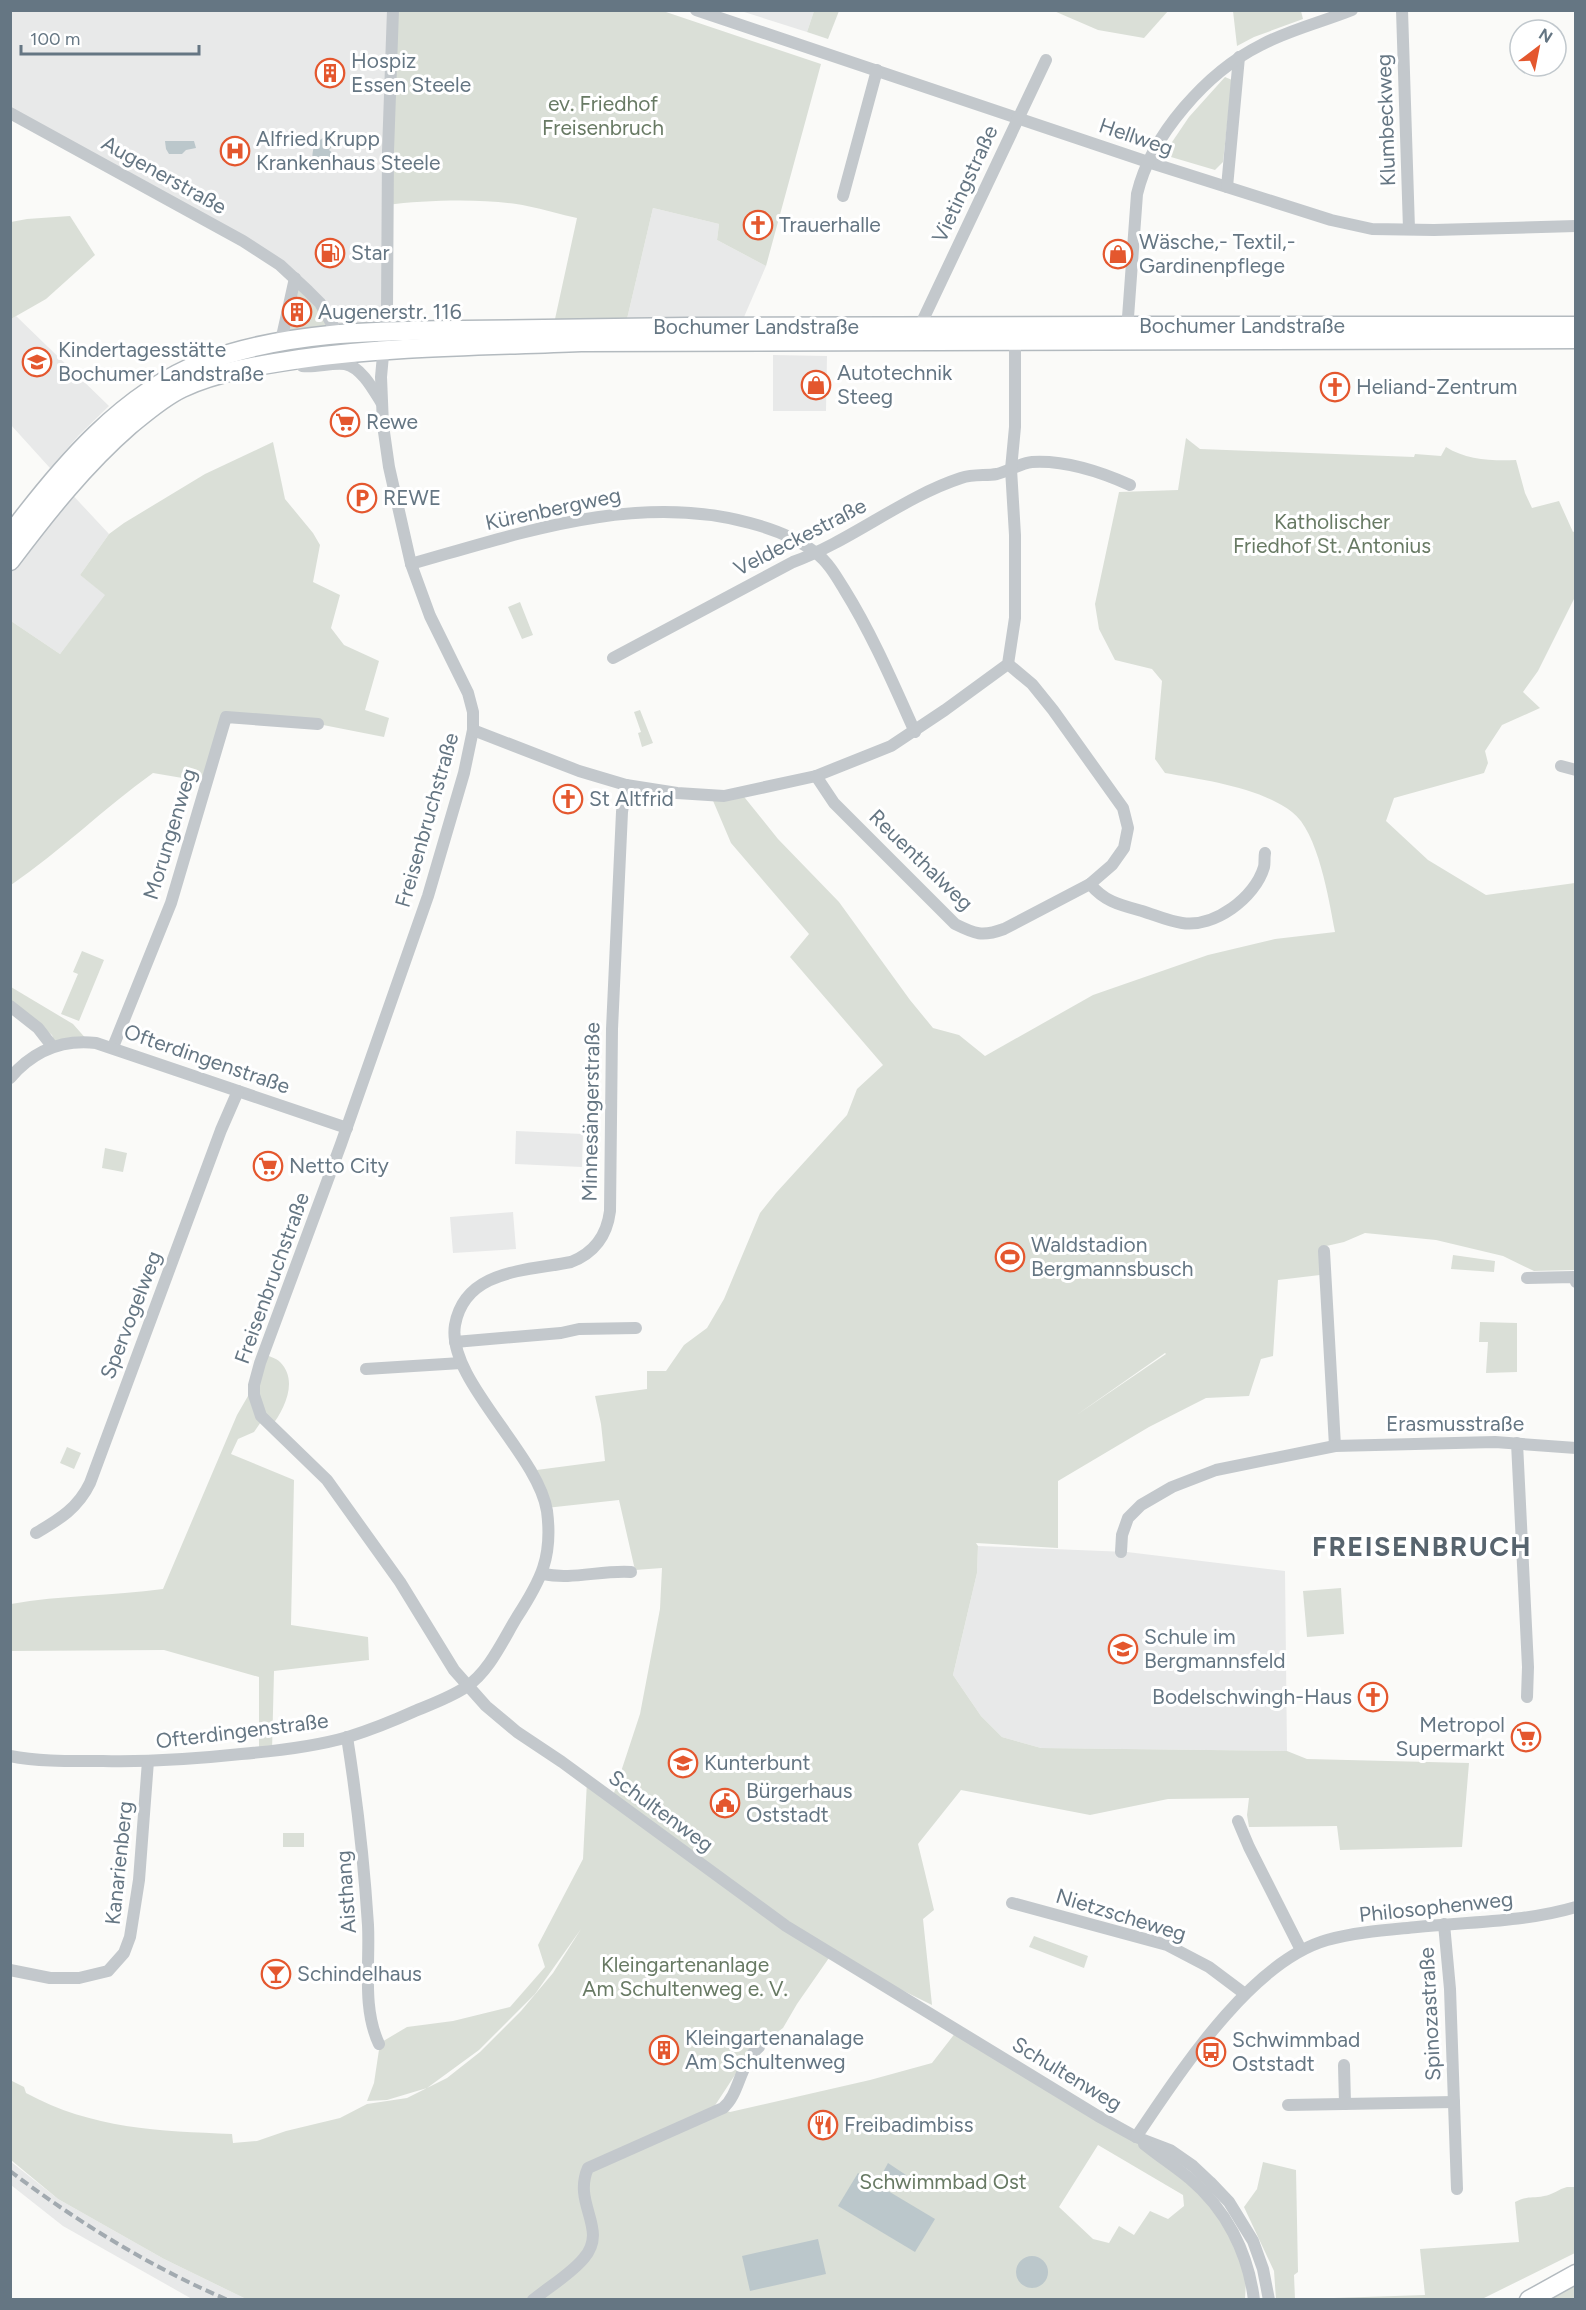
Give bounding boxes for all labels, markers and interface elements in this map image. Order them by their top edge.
scale bar [21,18,200,56]
north arrow [1508,18,1568,78]
text: N [1535,24,1556,47]
text: 100 m [30,28,80,50]
place label: Hospiz Essen Steele [351,48,471,97]
street label: Klumbeckweg [1371,53,1400,187]
building icon: Hospiz Essen Steele [314,57,346,89]
park label: ev. Friedhof Freisenbruch [542,91,664,140]
street label: Hellweg [1096,112,1176,161]
street label: Vietingstraße [926,121,1003,246]
place label: Alfried Krupp Krankenhaus Steele [256,126,440,175]
street label: Augenerstraße [97,130,231,219]
hospital icon: Alfried Krupp Krankenhaus Steele [219,135,251,167]
church icon: Trauerhalle [742,209,774,241]
place label: Trauerhalle [779,212,881,237]
place label: Wäsche,- Textil,- Gardinenpflege [1139,229,1295,278]
fuel station icon: Star [314,237,346,269]
shop icon: Wäsche,- Textil,- Gardinenpflege [1102,238,1134,270]
place label: Star [351,240,390,265]
building icon: Augenerstr. 116 [281,296,313,328]
place label: Augenerstr. 116 [318,299,462,324]
street label: Bochumer Landstraße [1139,313,1345,338]
street label: Bochumer Landstraße [653,314,859,339]
place label: Kindertagesstätte Bochumer Landstraße [58,337,264,386]
school or university icon: Kindertagesstätte Bochumer Landstraße [21,346,53,378]
place label: Autotechnik Steeg [837,360,953,409]
shop icon: Autotechnik Steeg [800,369,832,401]
church icon: Heliand-Zentrum [1319,371,1351,403]
place label: Heliand-Zentrum [1356,374,1518,399]
supermarket icon: Rewe [329,406,361,438]
place label: Rewe [366,409,418,434]
parking icon: REWE [346,482,378,514]
street label: Kürenbergweg [483,482,623,535]
place label: REWE [383,485,441,510]
street label: Veldeckestraße [729,492,870,581]
park label: Katholischer Friedhof St. Antonius [1233,509,1431,558]
street label: Freisenbruchstraße [390,730,463,910]
street label: Morungenweg [138,765,201,902]
church icon: St Altfrid [552,783,584,815]
place label: St Altfrid [589,786,674,811]
street label: Reuenthalweg [864,804,978,915]
street label: Ofterdingenstraße [121,1018,293,1099]
street label: Minnesängerstraße [576,1022,605,1202]
supermarket icon: Netto City [252,1150,284,1182]
place label: Netto City [289,1153,389,1178]
street label: Freisenbruchstraße [229,1189,314,1367]
place label: Waldstadion Bergmannsbusch [1031,1232,1193,1281]
sports icon: Waldstadion Bergmannsbusch [994,1241,1026,1273]
street label: Spervogelweg [95,1247,166,1382]
street label: Erasmusstraße [1386,1411,1524,1436]
district label: FREISENBRUCH [1312,1530,1532,1563]
place label: Schule im Bergmannsfeld [1144,1624,1286,1673]
school or university icon: Schule im Bergmannsfeld [1107,1633,1139,1665]
church icon: Bodelschwingh-Haus [1357,1681,1389,1713]
place label: Bodelschwingh-Haus [1152,1684,1352,1709]
street label: Ofterdingenstraße [154,1708,330,1753]
place label: Metropol Supermarkt [1396,1712,1505,1761]
supermarket icon: Metropol Supermarkt [1510,1721,1542,1753]
school or university icon: Kunterbunt [667,1747,699,1779]
place label: Kunterbunt [704,1750,810,1775]
street label: Schultenweg [604,1764,718,1857]
place label: Bürgerhaus Oststadt [746,1778,852,1827]
public building icon: Bürgerhaus Oststadt [709,1787,741,1819]
street label: Kanarienberg [100,1800,137,1926]
street label: Aisthang [330,1850,361,1934]
street label: Nietzscheweg [1053,1883,1189,1946]
street label: Philosophenweg [1358,1886,1514,1927]
street label: Spinozastraße [1414,1946,1445,2082]
park label: Kleingartenanlage Am Schultenweg e. V. [582,1952,788,2001]
bar icon: Schindelhaus [260,1958,292,1990]
place label: Schindelhaus [297,1961,422,1986]
place label: Kleingartenanalage Am Schultenweg [685,2025,864,2074]
place label: Schwimmbad Oststadt [1232,2027,1360,2076]
street label: Schultenweg [1008,2031,1127,2116]
building icon: Kleingartenanalage Am Schultenweg [648,2034,680,2066]
bus stop icon: Schwimmbad Oststadt [1195,2036,1227,2068]
restaurant icon: Freibadimbiss [807,2109,839,2141]
place label: Freibadimbiss [844,2112,973,2137]
park label: Schwimmbad Ost [859,2169,1027,2194]

